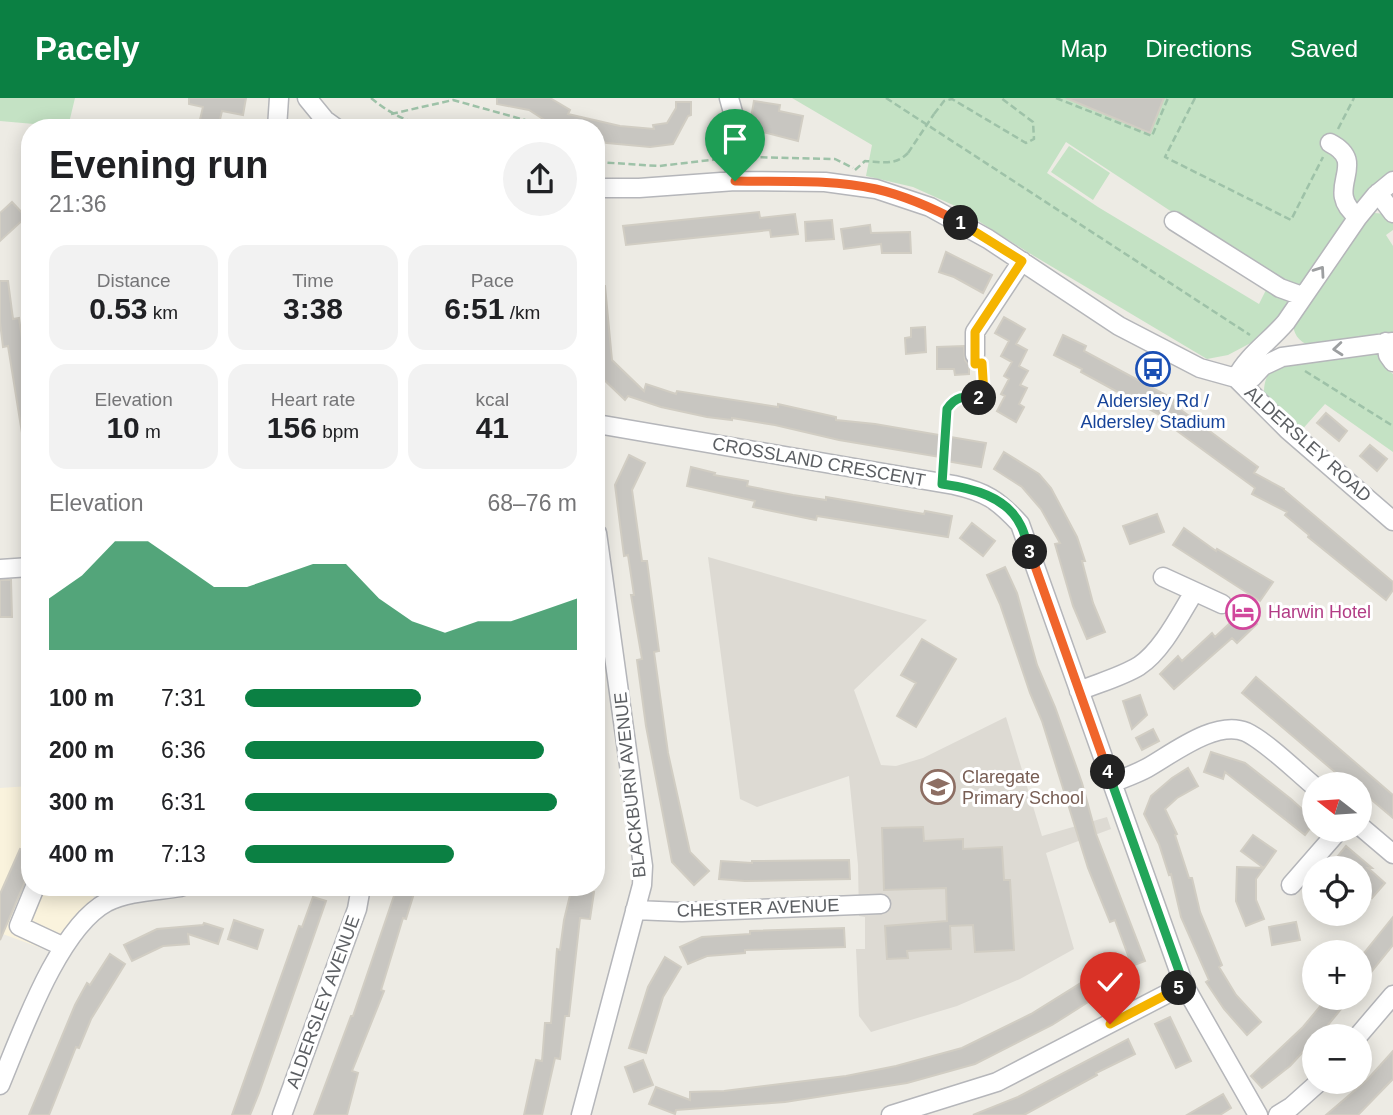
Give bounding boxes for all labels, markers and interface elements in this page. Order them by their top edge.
text: Pacely [35,30,140,67]
text: Map [1061,35,1107,62]
text: Directions [1145,35,1252,62]
text: Saved [1290,35,1358,62]
pin [705,109,765,181]
icon: arrive [716,120,754,158]
button: share [503,142,577,216]
text: Evening run [49,144,269,186]
text: 21:36 [49,191,107,217]
pin: 1 [944,206,978,240]
text: 1 [955,212,966,233]
one-way arrow [1312,266,1324,279]
text: Distance [97,270,171,291]
text: Time [292,270,334,291]
text: Pace [471,270,514,291]
text: 0.53 [89,292,148,325]
text: 3:38 [283,292,343,325]
text: 6:51 [444,292,504,325]
text: km [148,302,178,323]
text: /km [504,302,540,323]
one-way arrow [1332,342,1344,357]
bus stop icon: Aldersley Rd / Aldersley Stadium [1134,350,1172,388]
pin: 2 [962,380,996,416]
street label: ALDERSLEY ROAD [1241,382,1375,506]
text: 2 [973,387,984,408]
text: Elevation [95,389,173,410]
text: Heart rate [271,389,355,410]
text: kcal [475,389,509,410]
place label: Aldersley Rd / Aldersley Stadium [1080,391,1226,432]
text: 10 [106,411,140,444]
text: 156 [267,411,317,444]
text: 41 [476,411,509,444]
text: m [140,421,161,442]
text: bpm [317,421,359,442]
street label: CROSSLAND CRESCENT [711,433,927,491]
text: Elevation [49,490,144,516]
text: 68–76 m [487,490,577,516]
pin: 3 [1012,534,1048,570]
text: 3 [1024,541,1035,562]
hotel icon: Harwin Hotel [1224,593,1262,631]
place label: Harwin Hotel [1268,602,1371,622]
text: 100 m [49,685,114,711]
text: 7:31 [161,685,206,711]
street label: BLACKBURN AVENUE [610,691,650,879]
text: 200 m [49,737,114,763]
text: 6:36 [161,737,206,763]
pin: 4 [1090,754,1126,790]
text: 4 [1102,761,1113,782]
place label: Claregate Primary School [962,767,1084,808]
school or university icon: Claregate Primary School [919,768,957,806]
north arrow [1302,772,1372,842]
map controls [1302,772,1372,1094]
text: 300 m [49,789,114,815]
text: 6:31 [161,789,206,815]
text: 400 m [49,841,114,867]
text: 7:13 [161,841,206,867]
button: locate [1302,856,1372,926]
street label: CHESTER AVENUE [676,895,840,921]
street label: ALDERSLEY AVENUE [282,913,364,1091]
button: + [1302,940,1372,1010]
pin [1080,952,1140,1024]
icon: check [1091,963,1129,1001]
pin: 5 [1162,970,1196,1006]
text: 5 [1173,977,1184,998]
button: − [1302,1024,1372,1094]

